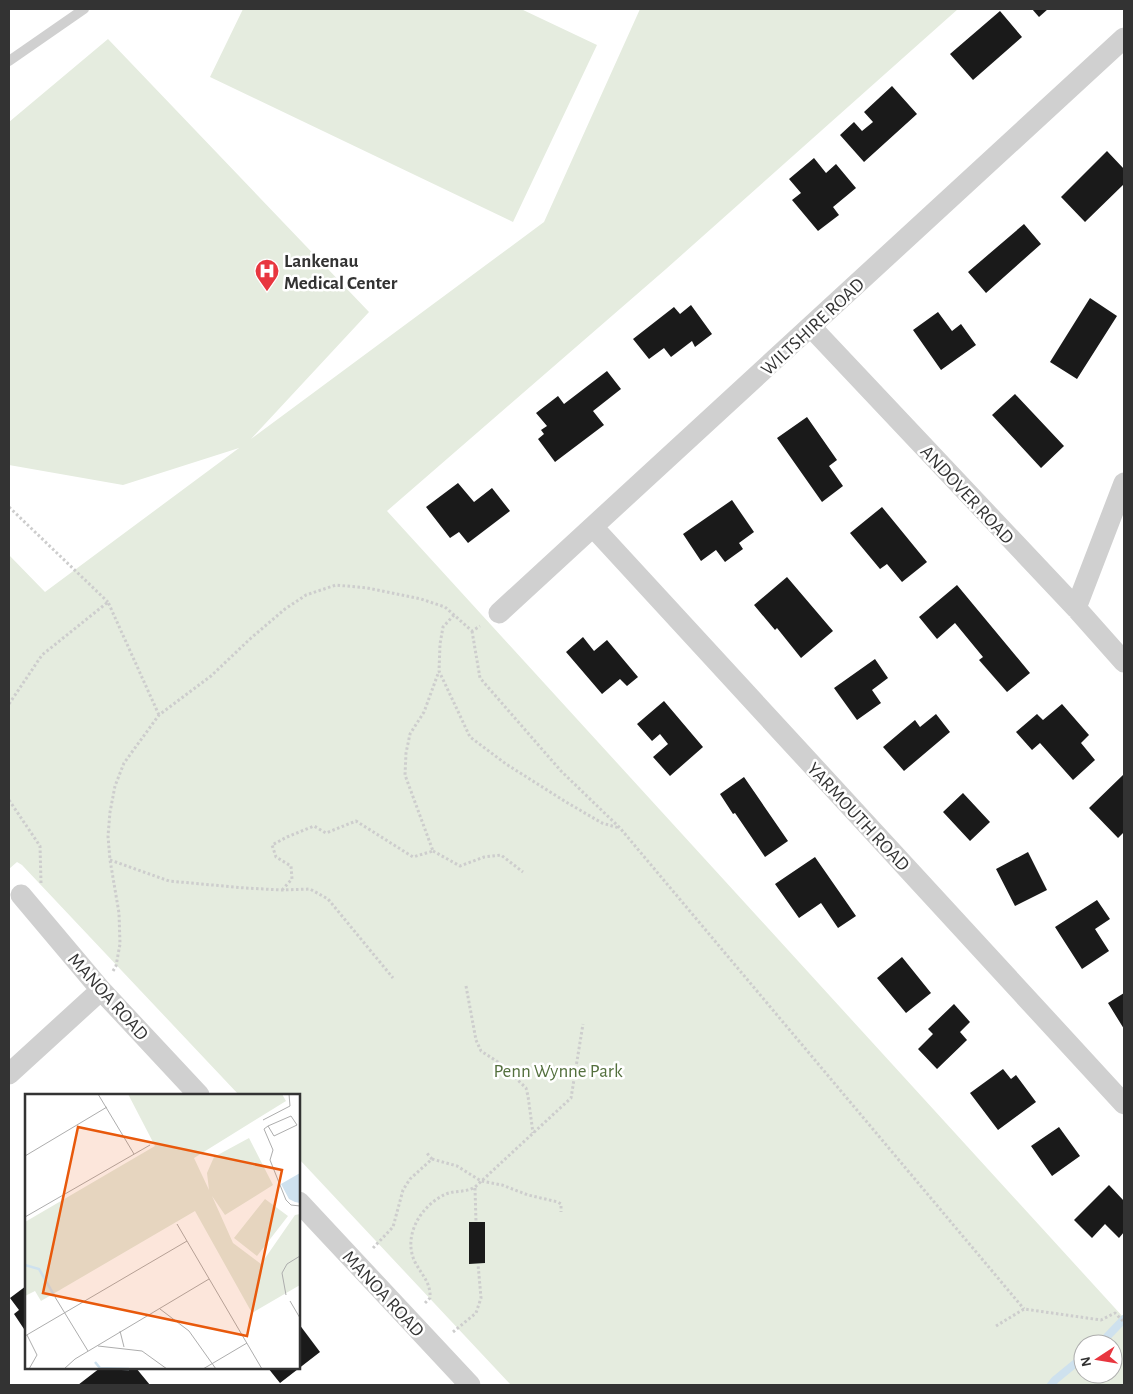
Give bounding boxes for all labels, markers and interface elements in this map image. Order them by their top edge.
place label: Lankenau Medical Center [284,252,398,293]
hospital icon: Lankenau Medical Center [254,258,280,292]
street label: WILTSHIRE ROAD [758,275,868,380]
street label: ANDOVER ROAD [917,442,1017,548]
street label: YARMOUTH ROAD [803,759,913,875]
street label: MANOA ROAD [64,950,152,1044]
park label: Penn Wynne Park [493,1062,623,1081]
inset map [25,1094,300,1369]
street label: MANOA ROAD [338,1247,427,1341]
north arrow [1073,1334,1123,1384]
text: N [1078,1355,1094,1368]

